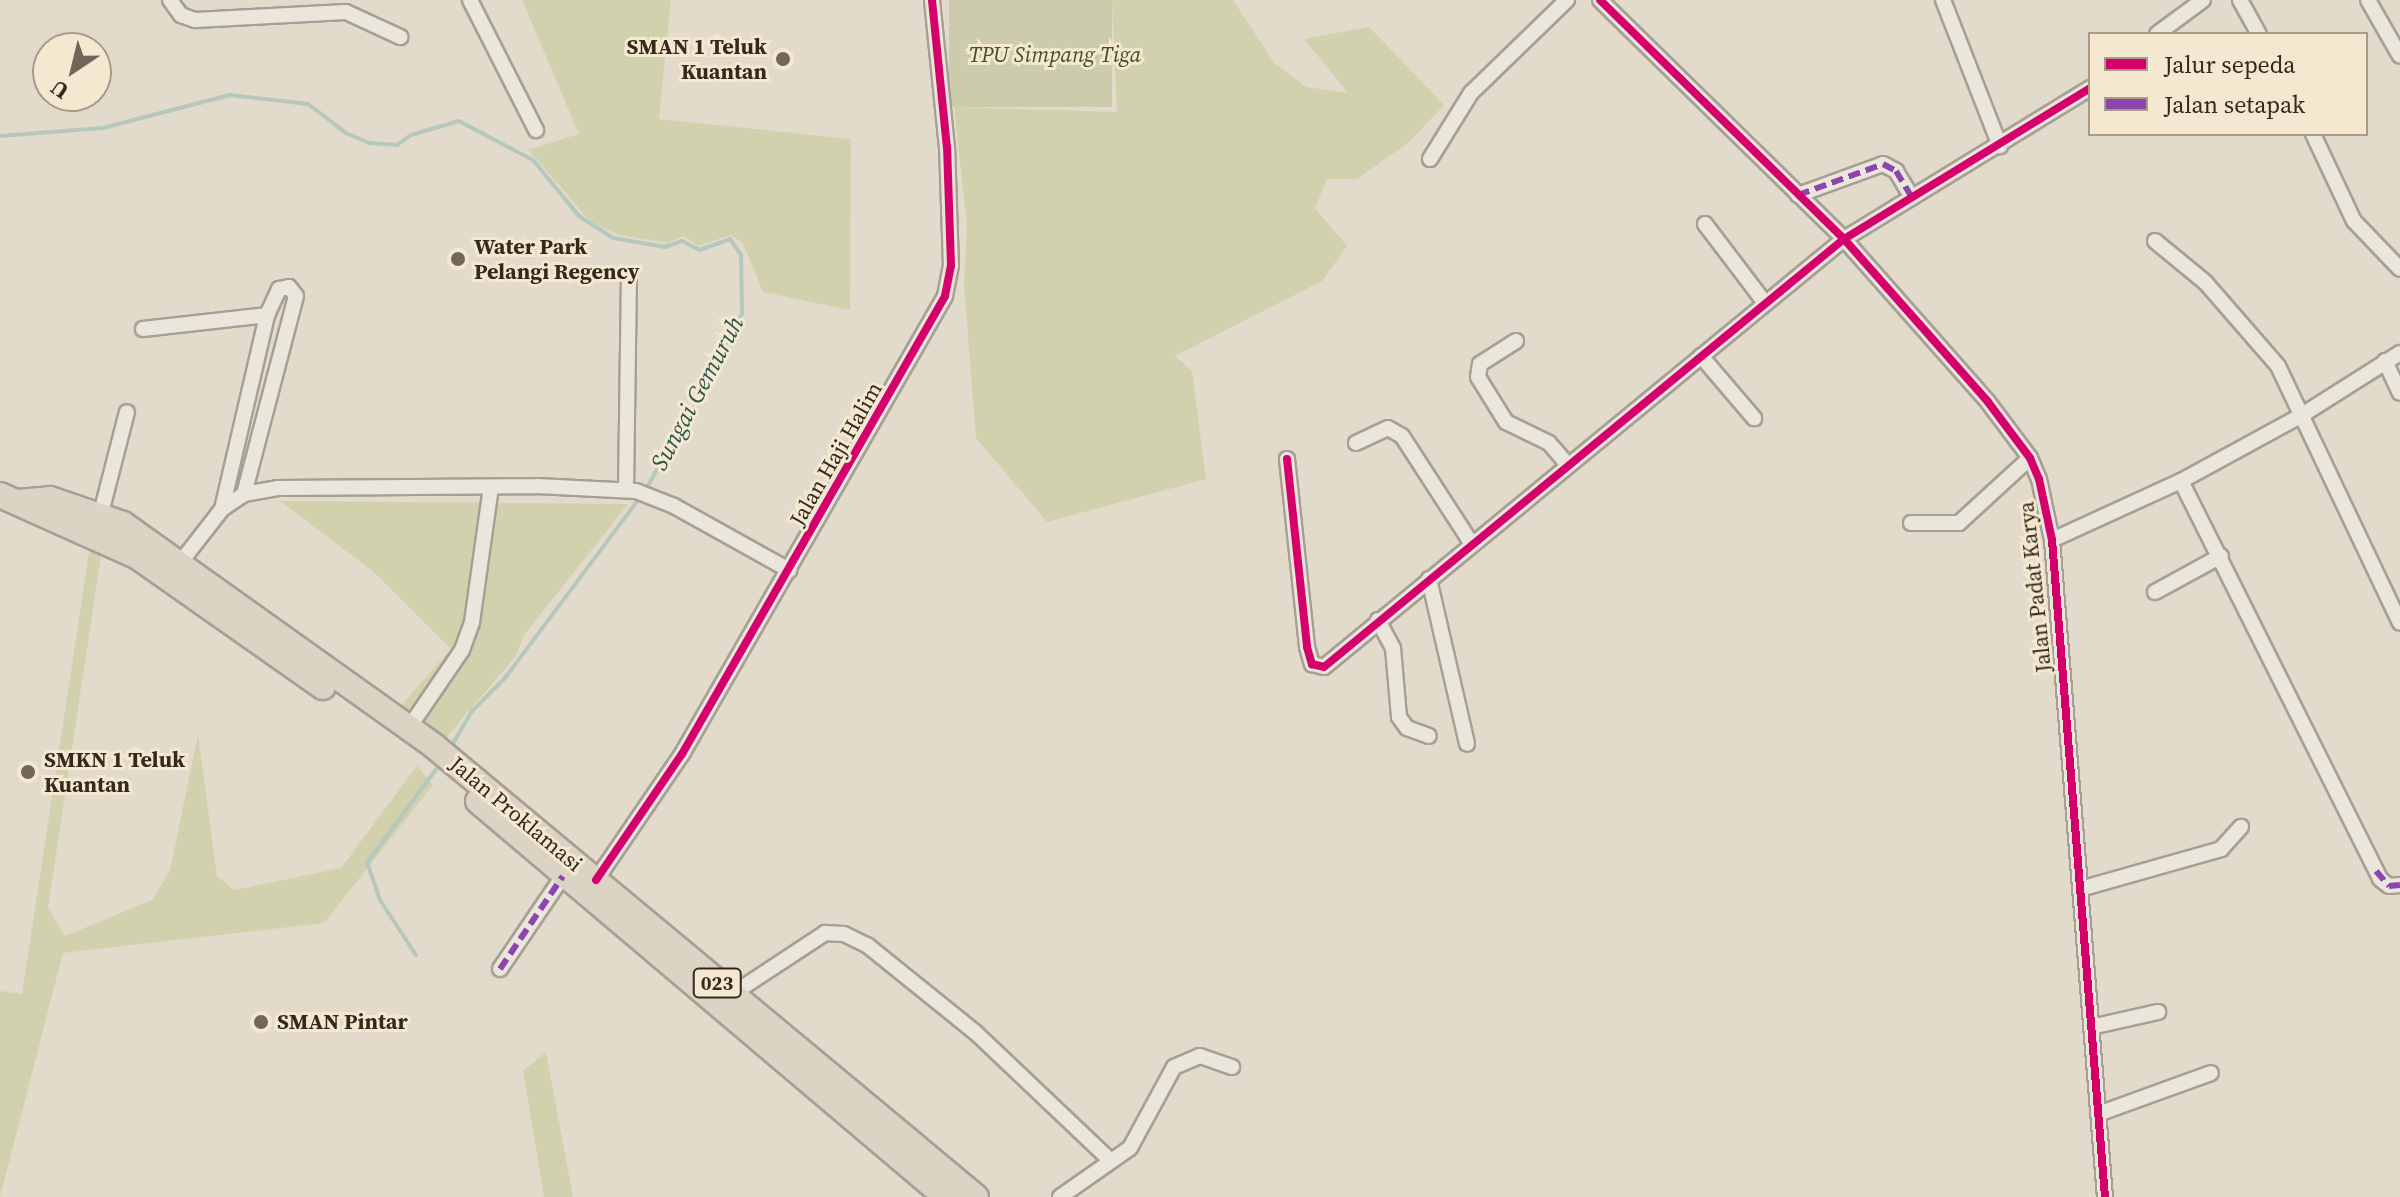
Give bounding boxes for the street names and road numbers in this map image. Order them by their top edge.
street label: Jalan Haji Halim [784,377,888,531]
street label: Jalan Padat Karya [2013,500,2057,674]
street label: Jalan Proklamasi [444,751,588,877]
road number: 023 [691,967,743,999]

